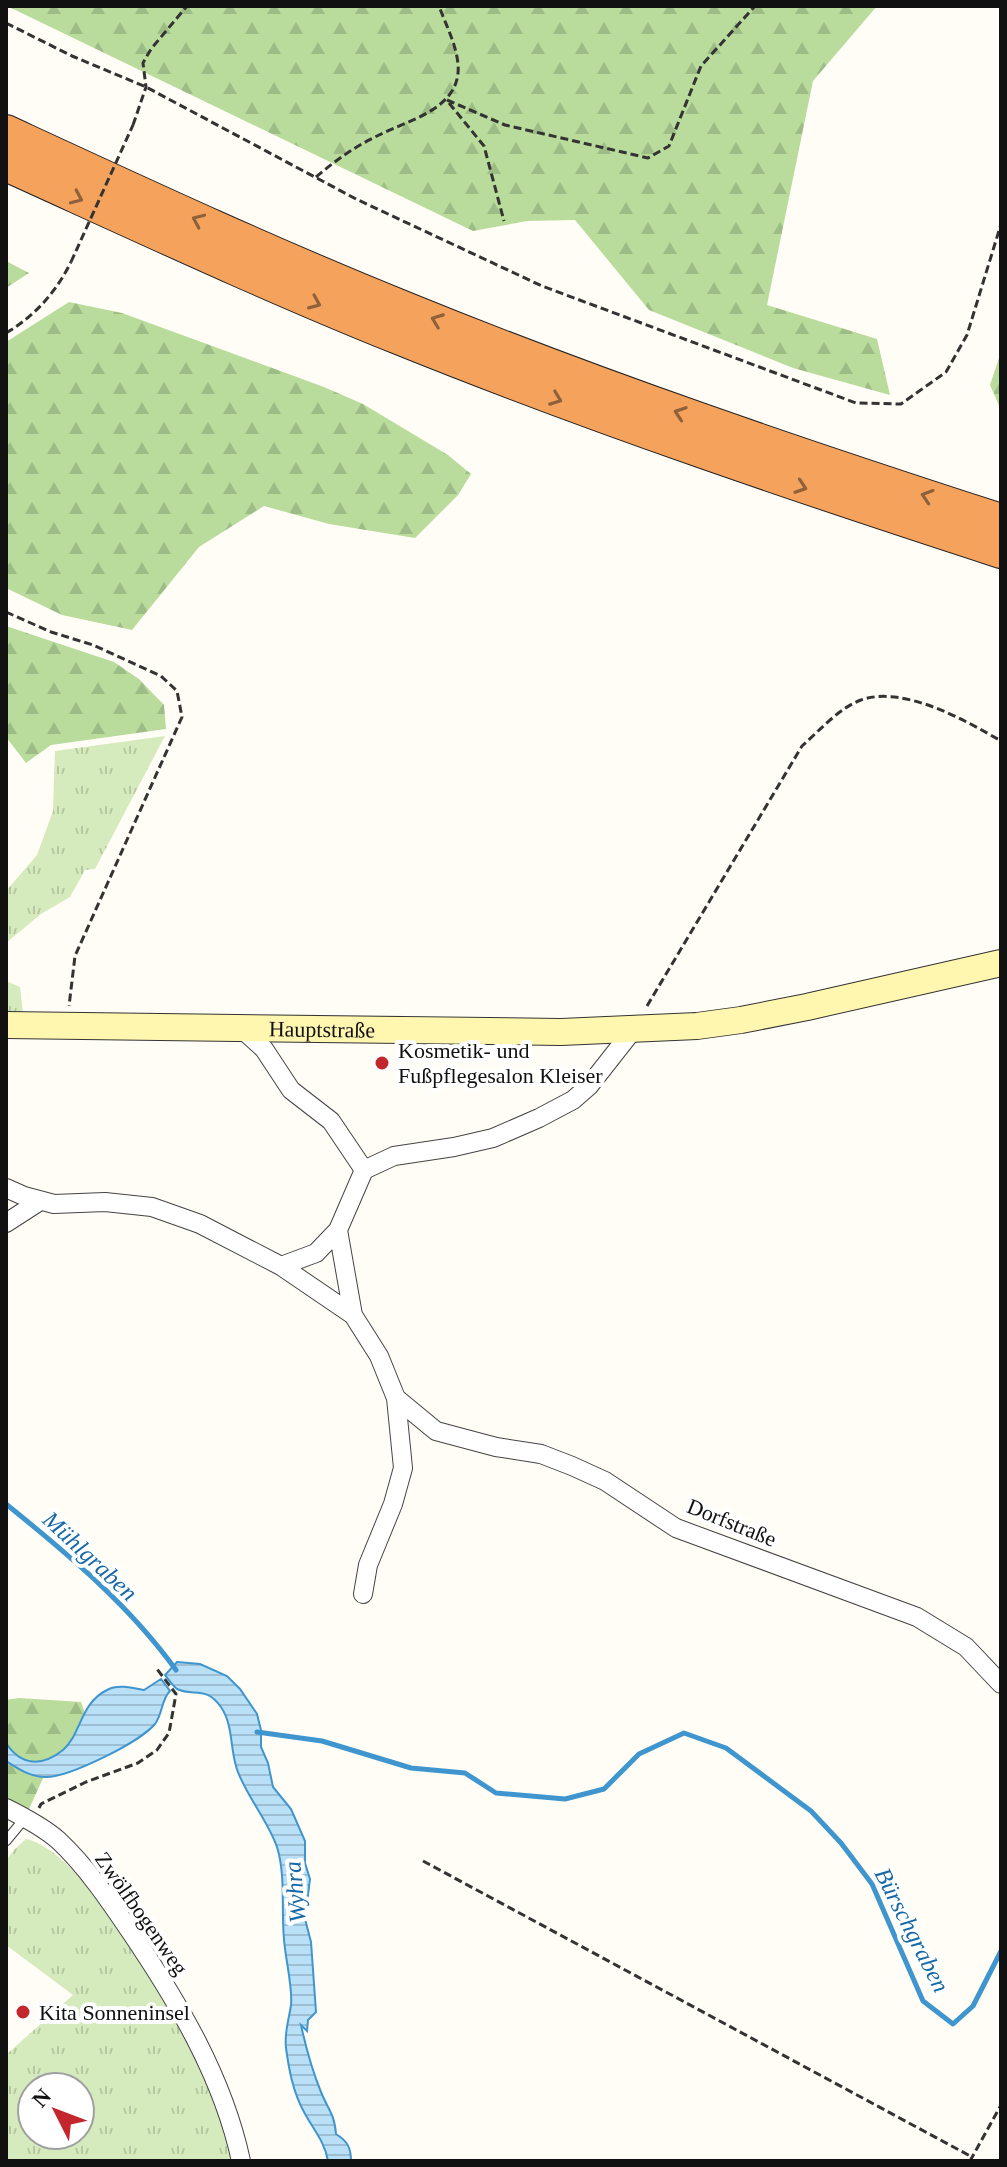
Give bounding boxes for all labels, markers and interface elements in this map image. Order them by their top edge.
one-way arrow [69,188,83,204]
one-way arrow [191,213,206,229]
one-way arrow [307,293,321,309]
one-way arrow [431,314,445,330]
one-way arrow [548,390,562,406]
one-way arrow [674,406,688,422]
one-way arrow [793,478,807,494]
one-way arrow [920,489,934,505]
street label: Hauptstraße [269,1016,375,1043]
place label: Kosmetik- und Fußpflegesalon Kleiser [398,1038,603,1088]
marker: Kosmetik- und Fußpflegesalon Kleiser [373,1054,391,1072]
street label: Dorfstraße [684,1493,780,1552]
water label: Mühlgraben [37,1505,142,1606]
street label: Zwölfbogenweg [90,1847,193,1980]
water label: Wyhra [279,1860,311,1924]
water label: Bürschgraben [870,1864,954,1996]
place label: Kita Sonneninsel [39,2000,190,2025]
marker: Kita Sonneninsel [14,2003,32,2021]
north arrow [16,2071,96,2151]
text: N [27,2084,56,2112]

